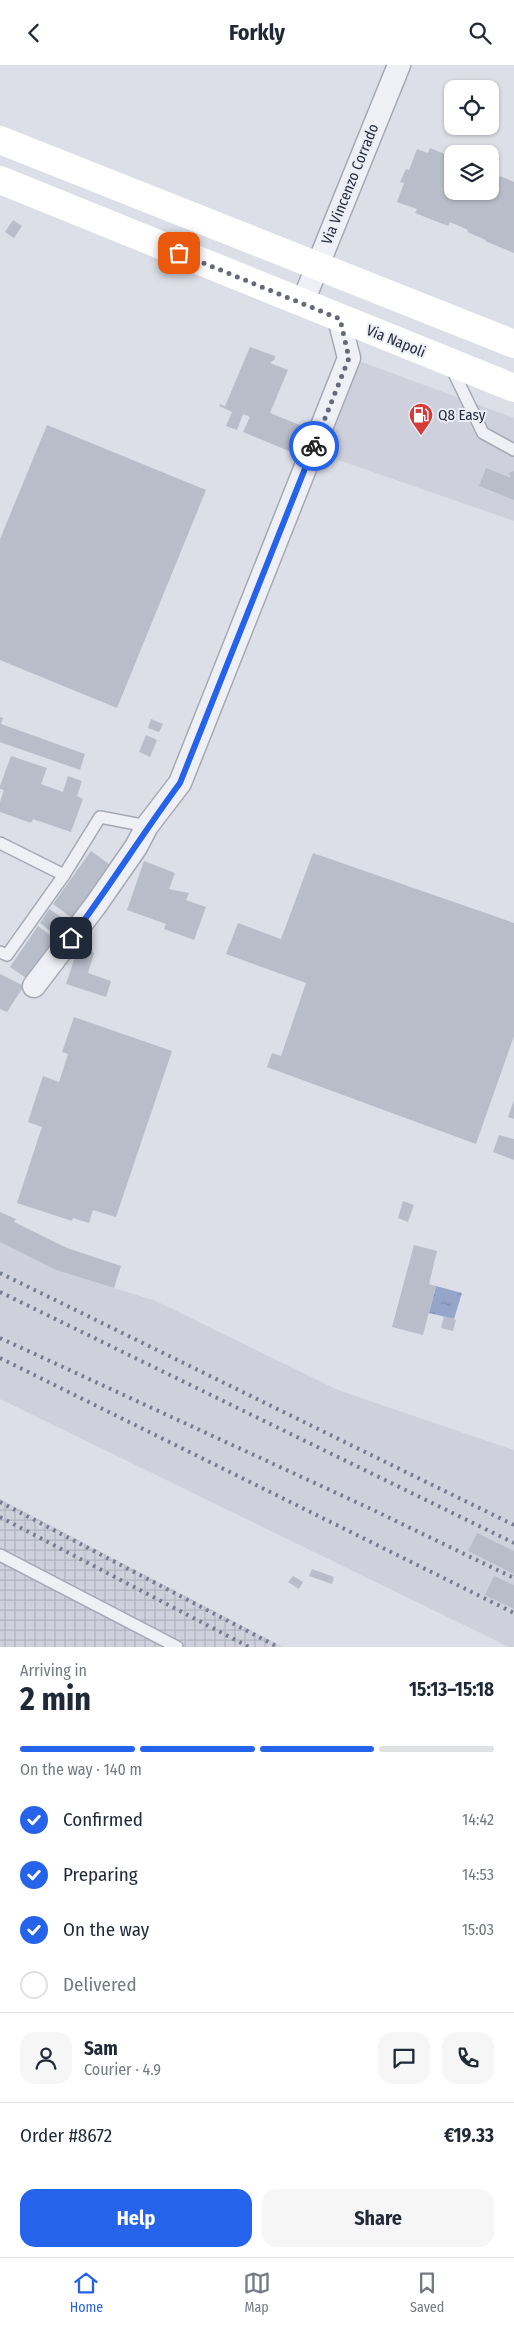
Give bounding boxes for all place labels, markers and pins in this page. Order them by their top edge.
pin [158,232,200,274]
fuel station icon: Q8 Easy [408,402,434,436]
place label: Q8 Easy [438,406,486,424]
pin [50,917,92,959]

